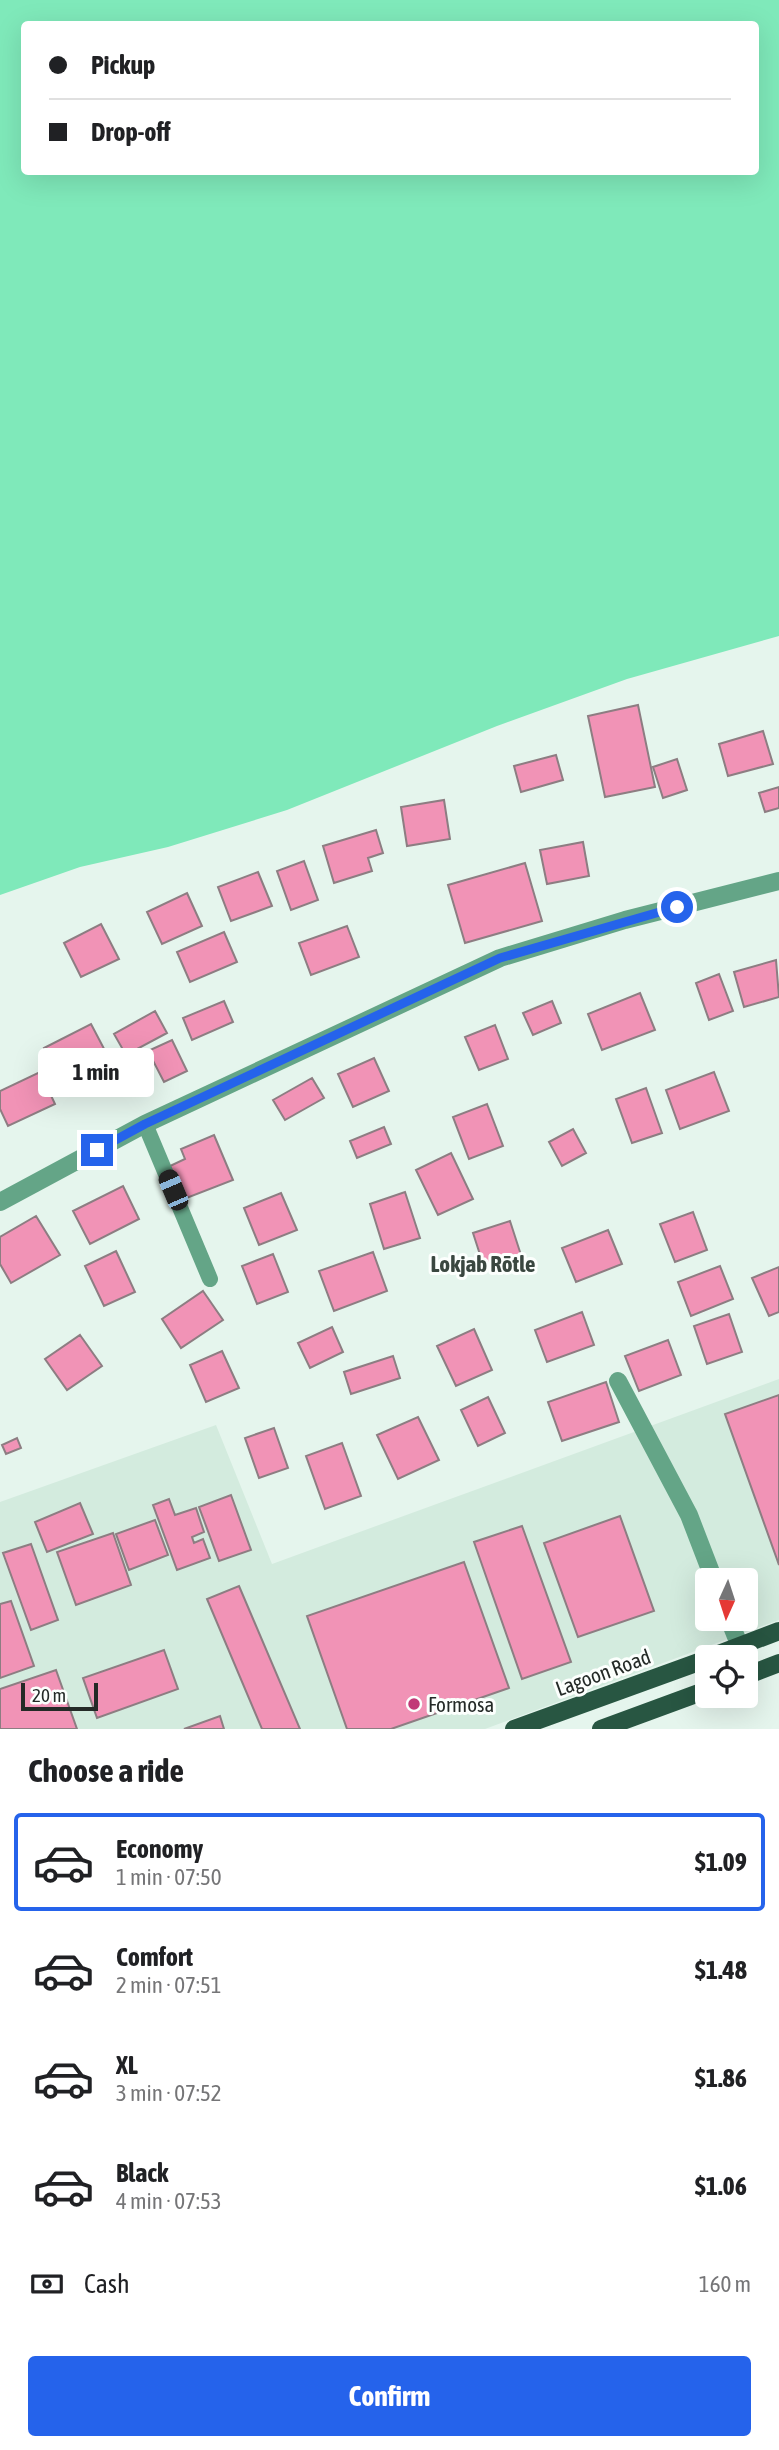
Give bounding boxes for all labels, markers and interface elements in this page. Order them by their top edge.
text: Pickup [91,50,155,80]
text: Drop-off [91,117,171,147]
route start [661,891,693,923]
callout: 1 min [39,1048,155,1098]
text: 1 min [73,1059,119,1085]
route end [81,1134,113,1166]
car [156,1167,191,1213]
district label: Lokjab Rōtle [430,1251,536,1277]
north arrow [695,1568,758,1631]
map controls [695,1568,758,1708]
street label: Lagoon Road [552,1644,654,1700]
button: locate [695,1645,758,1708]
scale bar [21,1680,98,1712]
text: 20 m [32,1684,66,1706]
place label: Formosa [428,1692,494,1716]
marker: Formosa [406,1696,422,1712]
text: Choose a ride [28,1752,184,1789]
icon: car [32,1831,95,1894]
text: Economy [116,1834,203,1864]
text: $1.09 [695,1847,747,1877]
text: 1 min · 07:50 [116,1864,222,1890]
icon: car [32,1939,95,2002]
text: Comfort [116,1942,193,1972]
text: $1.48 [695,1955,747,1985]
text: 2 min · 07:51 [116,1972,222,1998]
icon: car [32,2047,95,2110]
text: XL [116,2050,138,2080]
text: $1.86 [695,2063,747,2093]
text: 3 min · 07:52 [116,2080,222,2106]
icon: car [32,2155,95,2218]
text: Black [116,2158,168,2188]
text: $1.06 [695,2171,747,2201]
text: 4 min · 07:53 [116,2188,222,2214]
icon: cash [28,2265,66,2303]
text: Cash [84,2269,130,2299]
text: 160 m [699,2271,751,2297]
button: Confirm [28,2356,751,2436]

